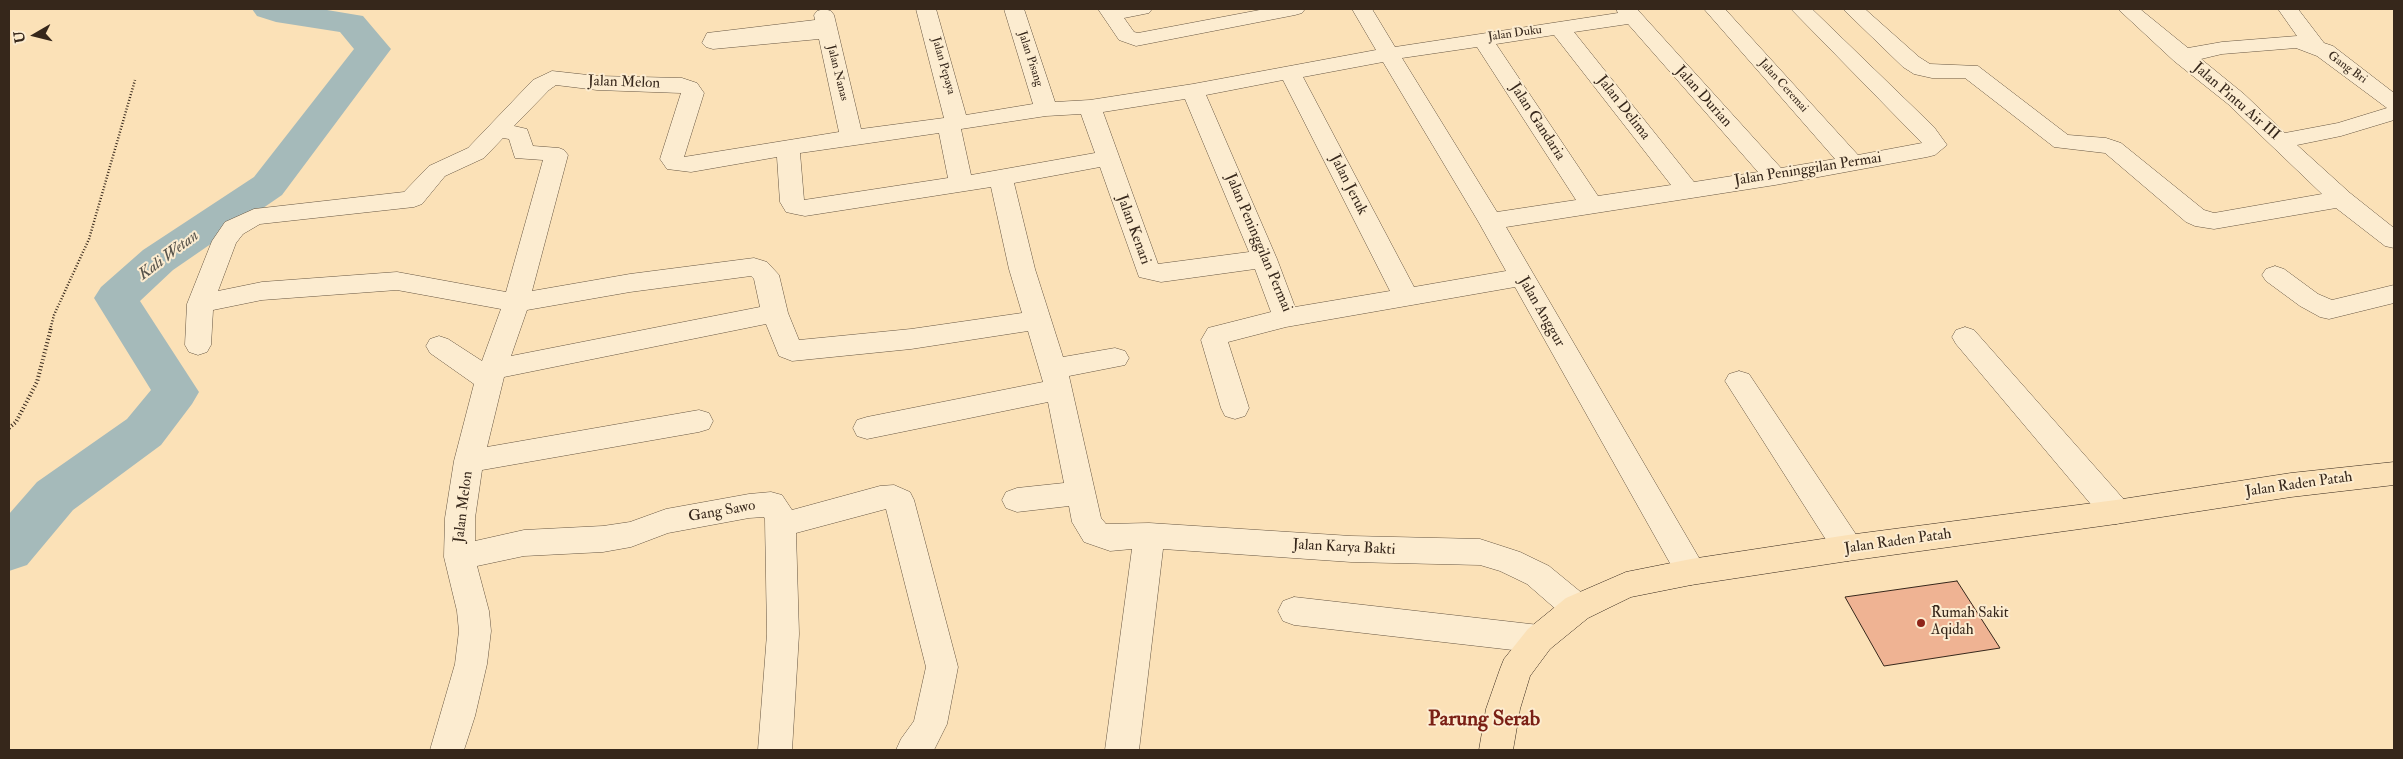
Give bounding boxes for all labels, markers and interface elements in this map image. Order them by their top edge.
north arrow [10,10,60,60]
street label: Jalan Duku [1487,23,1543,45]
street label: Jalan Pisang [1014,29,1046,89]
text: U [10,30,29,44]
street label: Jalan Pepaya [928,36,958,96]
street label: Jalan Nanas [823,44,851,102]
street label: Gang Bri [2325,49,2369,87]
street label: Jalan Ceremai [1755,56,1811,116]
street label: Jalan Pintu Air III [2189,59,2283,145]
street label: Jalan Durian [1671,63,1735,131]
street label: Jalan Delima [1592,72,1654,144]
street label: Jalan Melon [588,73,660,93]
street label: Jalan Gandaria [1505,80,1569,164]
street label: Jalan Peninggilan Permai [1733,149,1883,191]
street label: Jalan Jeruk [1325,152,1371,218]
street label: Jalan Peninggilan Permai [1221,171,1295,315]
street label: Jalan Kenari [1112,193,1154,267]
water label: Kali Wetan [135,227,203,285]
street label: Jalan Anggur [1514,274,1568,350]
street label: Jalan Raden Patah [2244,469,2354,501]
street label: Jalan Melon [451,470,477,544]
street label: Gang Sawo [687,497,757,527]
street label: Jalan Raden Patah [1843,526,1953,558]
street label: Jalan Karya Bakti [1292,536,1396,560]
place label: Rumah Sakit Aqidah [1931,605,2009,640]
marker: Rumah Sakit Aqidah [1915,617,1927,629]
district label: Parung Serab [1428,707,1540,733]

